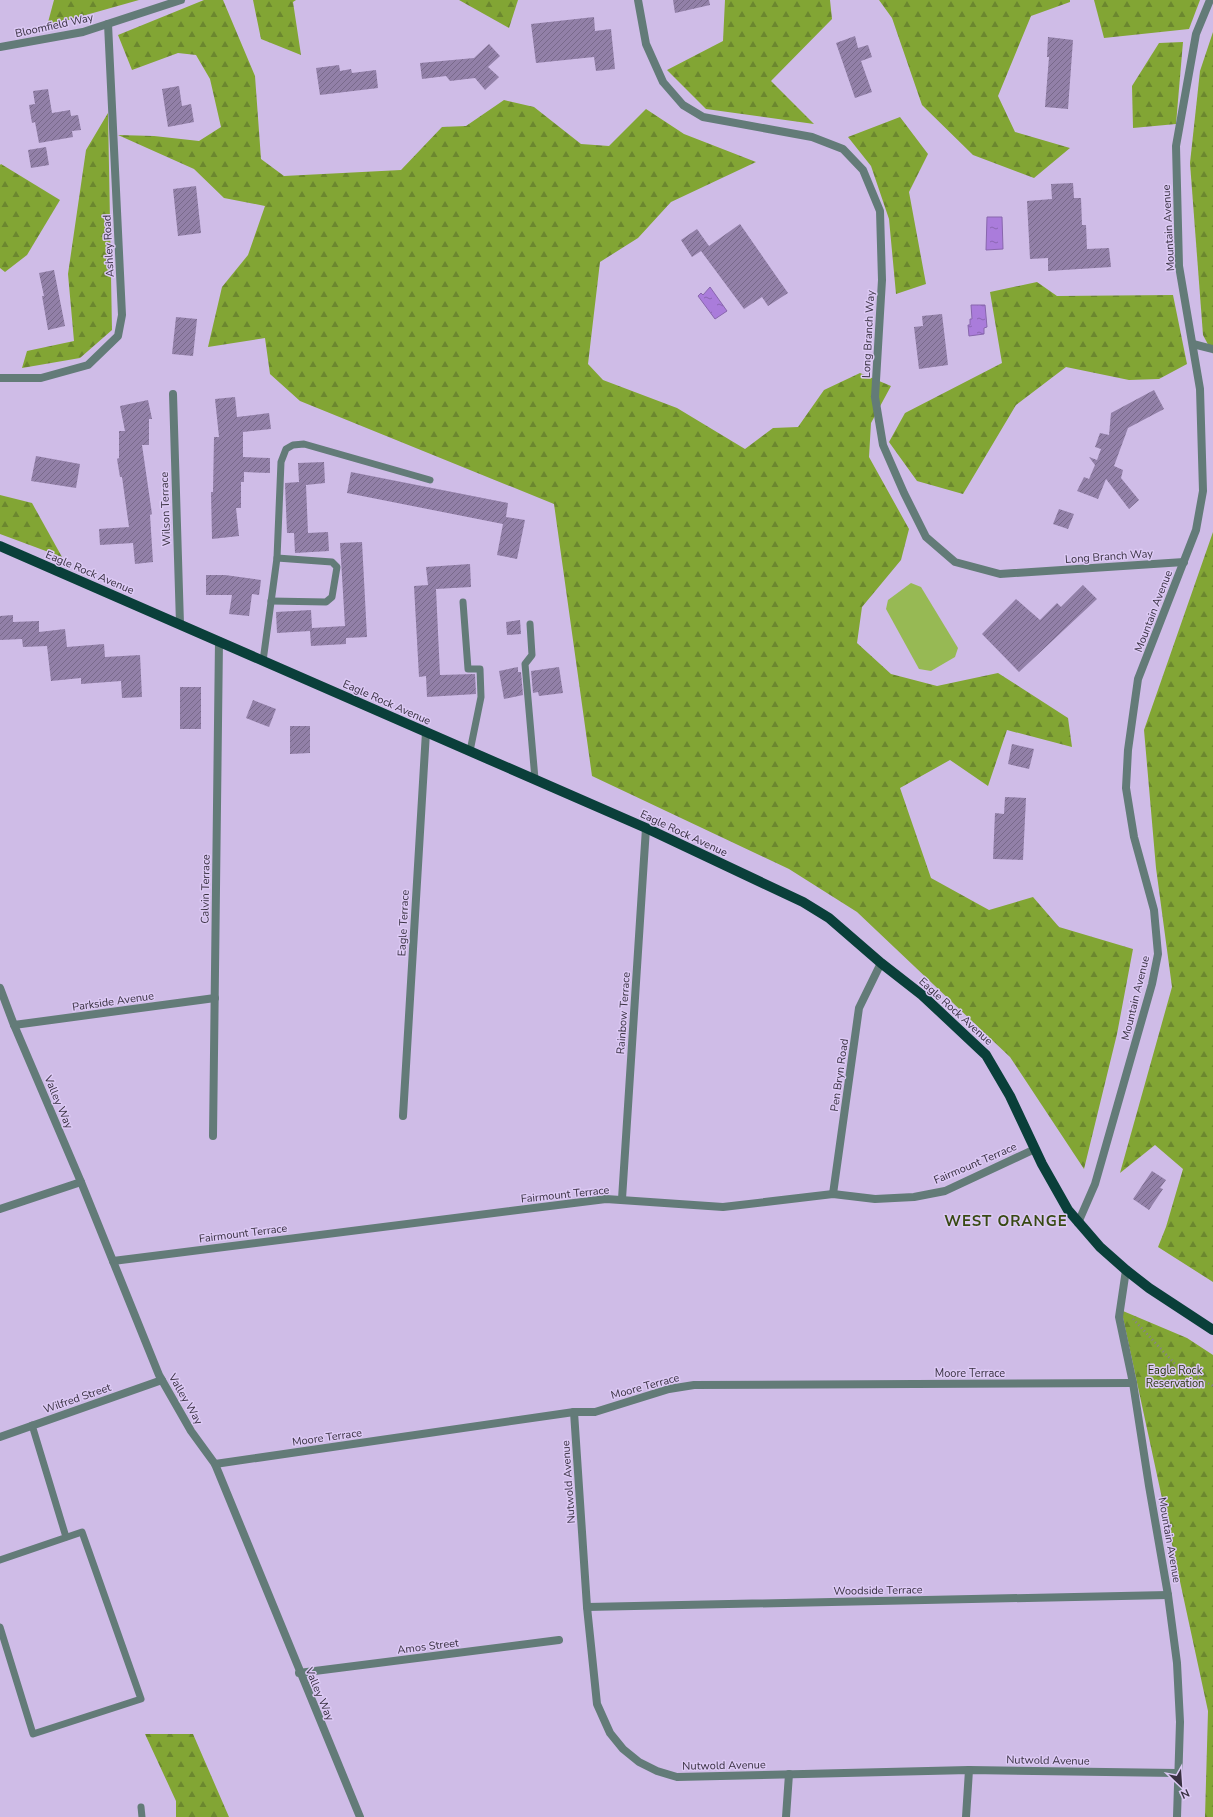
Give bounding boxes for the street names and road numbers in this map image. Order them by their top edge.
street label: Bloomfield Way [14,10,95,41]
street label: Mountain Avenue [1159,184,1178,272]
street label: Ashley Road [99,214,118,278]
street label: Long Branch Way [859,289,878,378]
street label: Wilson Terrace [157,471,174,546]
street label: Long Branch Way [1065,546,1154,567]
street label: Eagle Rock Avenue [43,547,136,598]
street label: Mountain Avenue [1131,568,1176,654]
street label: Eagle Rock Avenue [340,676,433,729]
street label: Eagle Rock Avenue [638,807,730,860]
street label: Calvin Terrace [197,854,214,924]
street label: Eagle Terrace [394,889,413,957]
street label: Mountain Avenue [1118,954,1153,1042]
street label: Rainbow Terrace [613,971,634,1055]
street label: Eagle Rock Avenue [915,974,996,1049]
street label: Parkside Avenue [71,988,155,1015]
street label: Pen Bryn Road [827,1038,852,1113]
street label: Valley Way [40,1072,77,1131]
street label: Fairmount Terrace [931,1139,1019,1188]
street label: Fairmount Terrace [520,1182,610,1207]
street label: Fairmount Terrace [198,1221,288,1246]
street label: Moore Terrace [935,1366,1005,1381]
street label: Valley Way [164,1370,206,1428]
street label: Moore Terrace [609,1370,681,1403]
street label: Wilfred Street [41,1380,113,1417]
street label: Moore Terrace [291,1425,363,1450]
street label: Nutwold Avenue [558,1440,579,1524]
street label: Mountain Avenue [1155,1496,1184,1584]
street label: Woodside Terrace [833,1582,923,1599]
street label: Amos Street [397,1635,460,1658]
street label: Valley Way [301,1664,338,1723]
street label: Nutwold Avenue [1006,1752,1090,1769]
street label: Nutwold Avenue [682,1757,766,1774]

